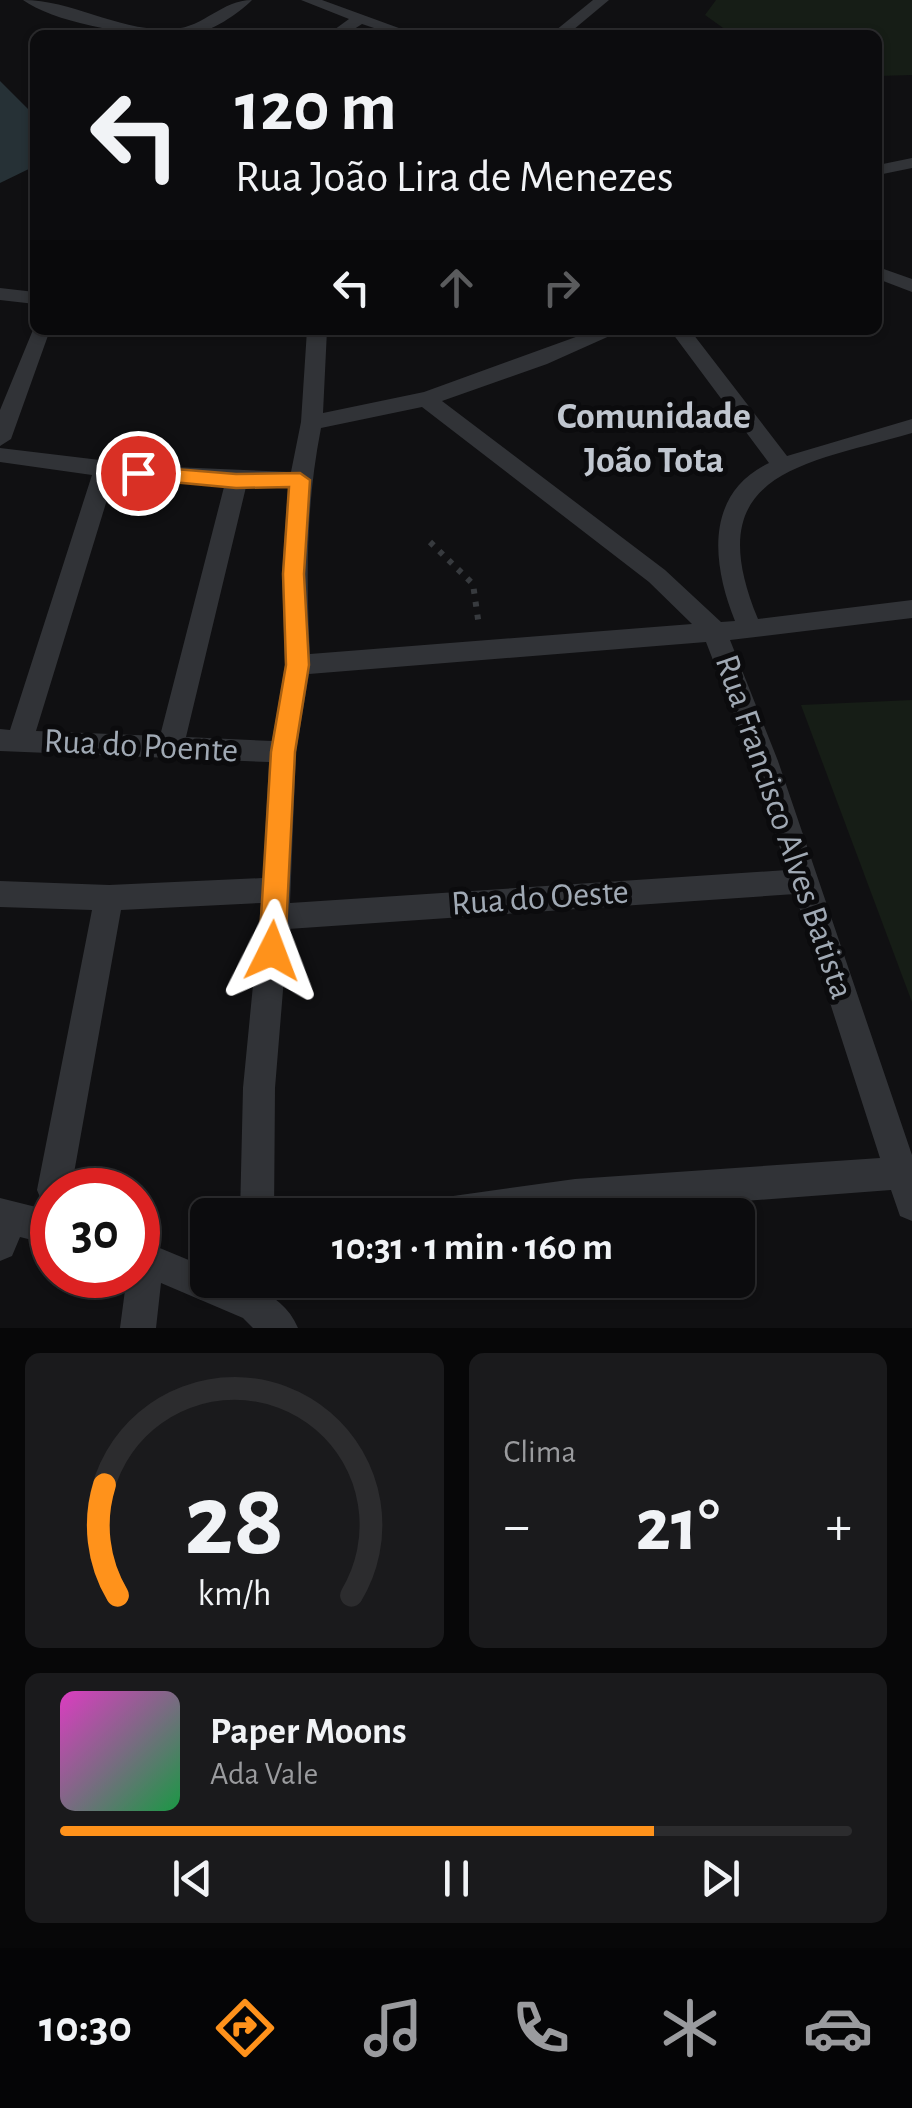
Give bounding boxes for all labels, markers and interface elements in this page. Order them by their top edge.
icon: left [70,70,200,200]
text: 120 m [235,73,397,143]
text: Rua João Lira de Menezes [235,155,674,200]
icon: left [324,260,379,315]
icon: ahead [429,260,484,315]
icon: right [534,260,589,315]
district label: Comunidade João Tota [557,398,751,480]
pin [96,431,181,516]
icon: arrive [111,446,166,501]
street label: Rua Francisco Alves Batista [709,650,859,1004]
street label: Rua do Poente [43,723,239,769]
street label: Rua do Oeste [450,874,630,922]
position arrow [220,899,324,1003]
speed limit sign: 30 [30,1168,160,1298]
text: 10:31 · 1 min · 160 m [332,1229,613,1267]
text: Clima [504,1436,576,1468]
text: 28 [184,1470,284,1574]
text: 21° [636,1489,720,1564]
text: − [504,1499,530,1554]
text: + [826,1499,852,1554]
text: km/h [197,1576,271,1612]
text: Paper Moons [210,1713,407,1751]
text: Ada Vale [210,1758,318,1790]
icon: previous [165,1851,220,1906]
icon: pause [429,1851,484,1906]
icon: next [693,1851,748,1906]
icon: directions [210,1993,280,2063]
icon: music [358,1993,428,2063]
icon: phone [506,1993,576,2063]
icon: climate [655,1993,725,2063]
icon: car [803,1993,873,2063]
text: 10:30 [39,2005,132,2050]

